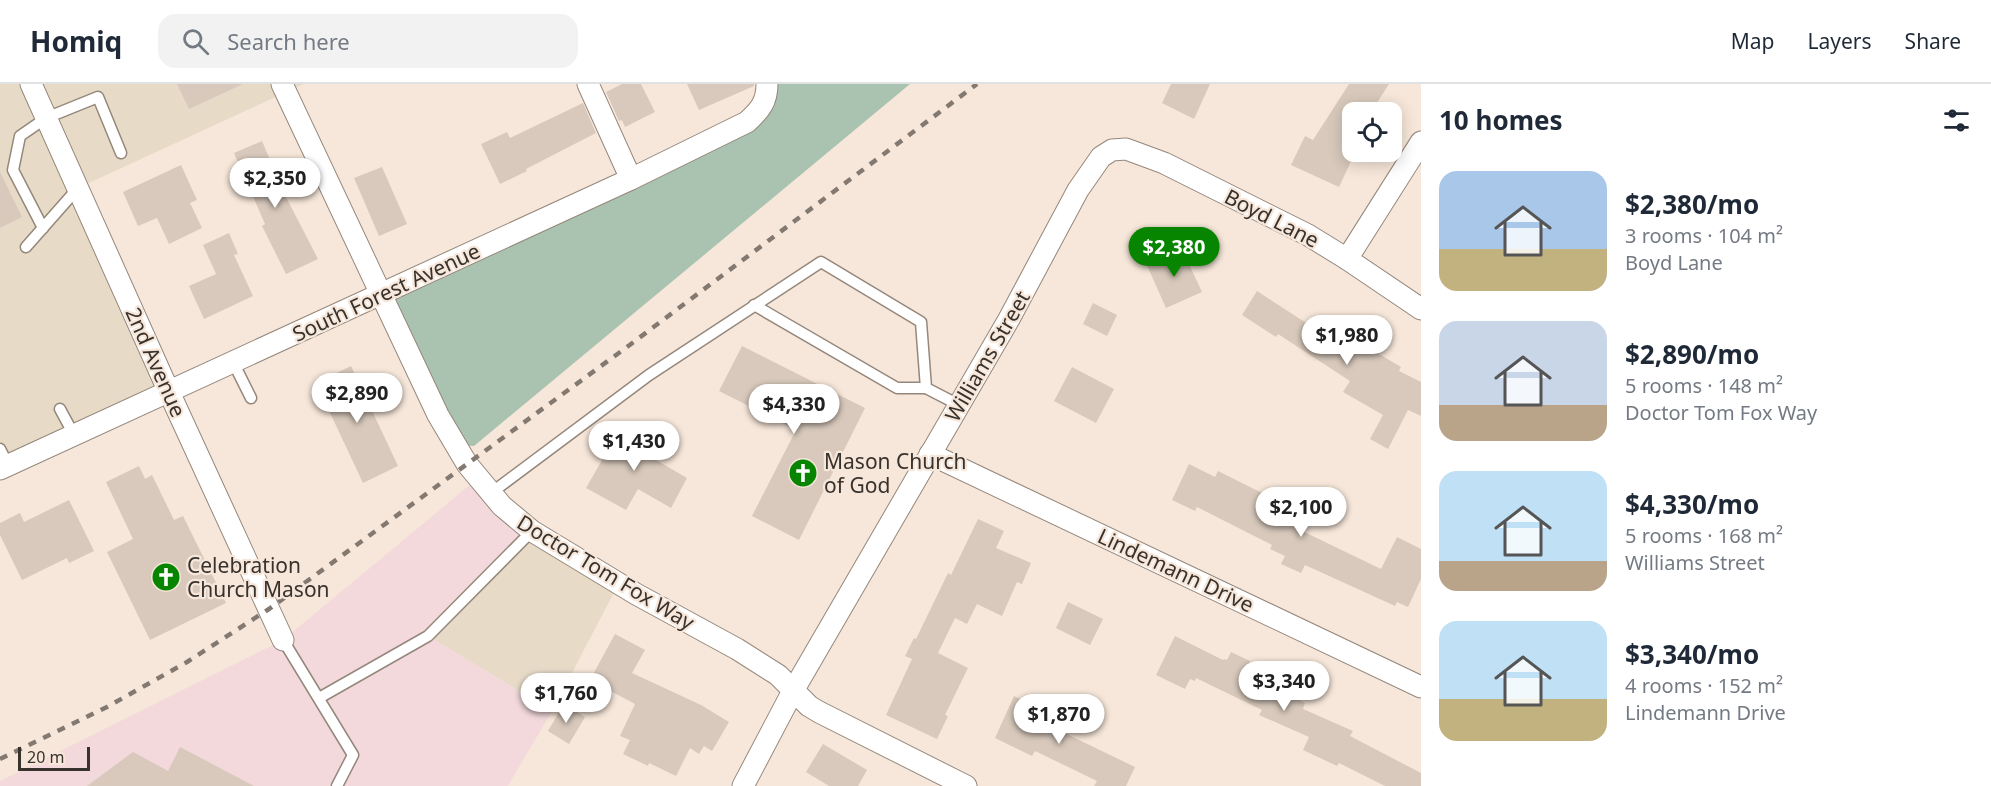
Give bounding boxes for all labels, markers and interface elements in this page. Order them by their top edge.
search box [158,14,578,68]
text: Homiq [30,22,122,60]
icon: search [179,25,212,58]
text: Search here [227,26,350,56]
text: Map [1731,27,1775,55]
text: Layers [1808,27,1872,55]
text: Share [1905,27,1961,55]
map controls [1342,102,1402,162]
button: locate [1342,102,1402,162]
text: 10 homes [1439,102,1563,138]
icon: filters [1940,104,1973,137]
pin: $2,350 [226,158,324,209]
text: $2,350 [244,164,306,191]
street label: Boyd Lane [1220,182,1324,254]
text: $2,380/mo [1625,186,1759,222]
icon: home [1487,195,1559,267]
text: 3 rooms · 104 m² [1625,222,1783,249]
pin: $2,380 [1125,227,1223,278]
text: $2,380 [1143,233,1205,260]
street label: South Forest Avenue [288,236,484,348]
text: Boyd Lane [1625,249,1723,276]
street label: Williams Street [938,285,1036,427]
street label: 2nd Avenue [119,303,193,421]
pin: $1,980 [1298,315,1396,366]
text: $1,980 [1316,321,1378,348]
text: $2,890/mo [1625,336,1759,372]
icon: home [1487,345,1559,417]
text: 5 rooms · 148 m² [1625,372,1783,399]
pin: $2,890 [308,373,406,424]
text: $2,890 [326,379,388,406]
pin: $4,330 [745,384,843,435]
text: $4,330 [763,390,825,417]
text: Doctor Tom Fox Way [1625,399,1817,426]
pin: $1,430 [585,421,683,472]
text: $1,430 [603,427,665,454]
place label: Mason Church of God [824,447,967,499]
church icon: Mason Church of God [787,457,819,489]
text: $4,330/mo [1625,486,1759,522]
pin: $2,100 [1252,487,1350,538]
text: $2,100 [1270,493,1332,520]
icon: home [1487,495,1559,567]
street label: Doctor Tom Fox Way [512,508,700,636]
street label: Lindemann Drive [1094,522,1258,618]
text: 5 rooms · 168 m² [1625,522,1783,549]
text: Williams Street [1625,549,1765,576]
place label: Celebration Church Mason [187,551,330,603]
church icon: Celebration Church Mason [150,561,182,593]
text: $3,340/mo [1625,636,1759,672]
icon: home [1487,645,1559,717]
pin: $3,340 [1235,661,1333,712]
text: $3,340 [1253,667,1315,694]
text: 4 rooms · 152 m² [1625,672,1783,699]
pin: $1,760 [517,673,615,724]
text: $1,760 [535,679,597,706]
pin: $1,870 [1010,694,1108,745]
text: Lindemann Drive [1625,699,1786,726]
text: $1,870 [1028,700,1090,727]
scale bar [18,744,90,772]
text: 20 m [27,746,64,768]

